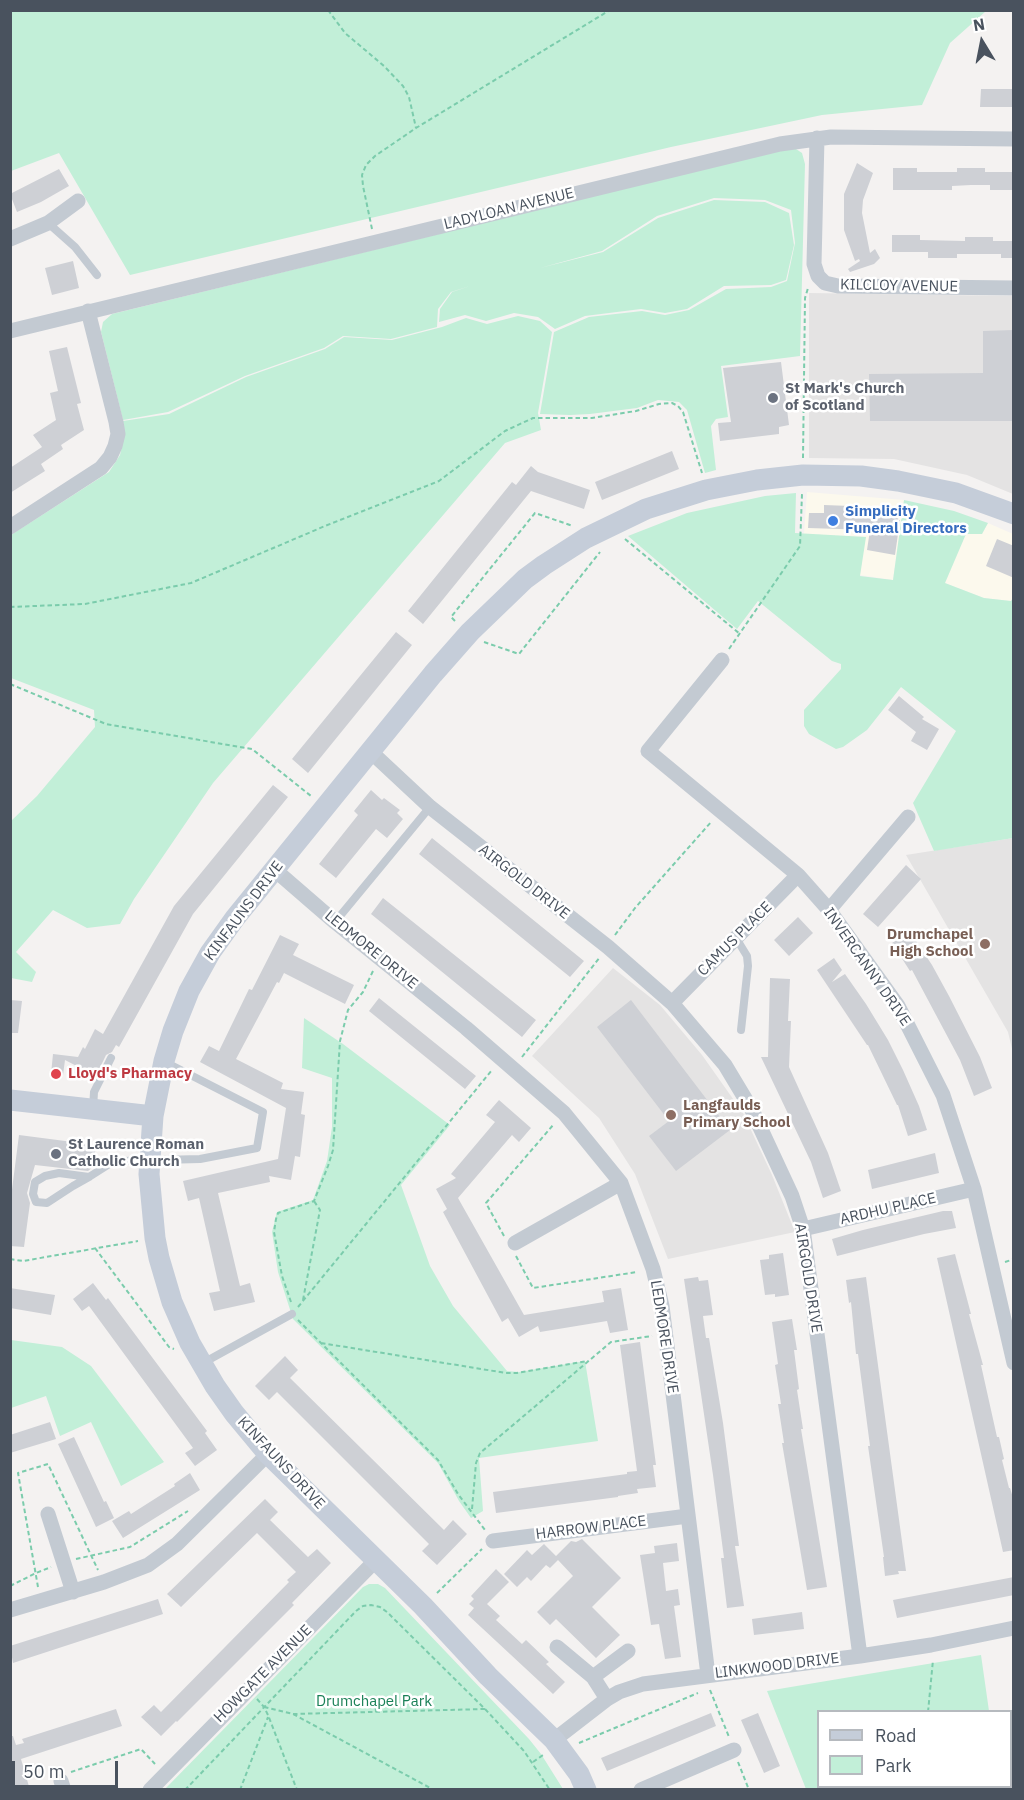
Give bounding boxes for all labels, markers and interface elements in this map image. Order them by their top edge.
north arrow [952,12,1012,72]
text: N [971,13,986,35]
street label: LADYLOAN AVENUE [442,184,576,234]
street label: KILCLOY AVENUE [840,276,958,296]
place label: St Mark's Church of Scotland [785,380,905,415]
marker: St Mark's Church of Scotland [766,391,780,405]
place label: Simplicity Funeral Directors [845,503,967,538]
marker: Simplicity Funeral Directors [826,514,840,528]
street label: AIRGOLD DRIVE [475,841,573,923]
street label: KINFAUNS DRIVE [201,858,287,964]
street label: CAMUS PLACE [694,898,776,980]
street label: INVERCANNY DRIVE [819,904,915,1030]
street label: LEDMORE DRIVE [321,907,421,993]
place label: Drumchapel High School [887,926,973,961]
marker: Drumchapel High School [978,937,992,951]
place label: Lloyd's Pharmacy [68,1065,192,1083]
marker: Lloyd's Pharmacy [49,1067,63,1081]
place label: Langfaulds Primary School [683,1097,790,1132]
marker: Langfaulds Primary School [664,1108,678,1122]
place label: St Laurence Roman Catholic Church [68,1136,204,1171]
marker: St Laurence Roman Catholic Church [49,1147,63,1161]
street label: ARDHU PLACE [838,1189,938,1229]
street label: AIRGOLD DRIVE [790,1222,826,1334]
street label: LEDMORE DRIVE [646,1279,682,1395]
street label: KINFAUNS DRIVE [234,1413,328,1513]
street label: HARROW PLACE [535,1512,647,1544]
street label: HOWGATE AVENUE [210,1621,316,1727]
street label: LINKWOOD DRIVE [714,1649,840,1683]
park label: Drumchapel Park [316,1693,432,1711]
legend [817,1710,1012,1788]
text: Road [875,1724,916,1747]
scale bar [15,1749,122,1787]
text: Park [875,1754,911,1777]
text: 50 m [23,1760,65,1783]

